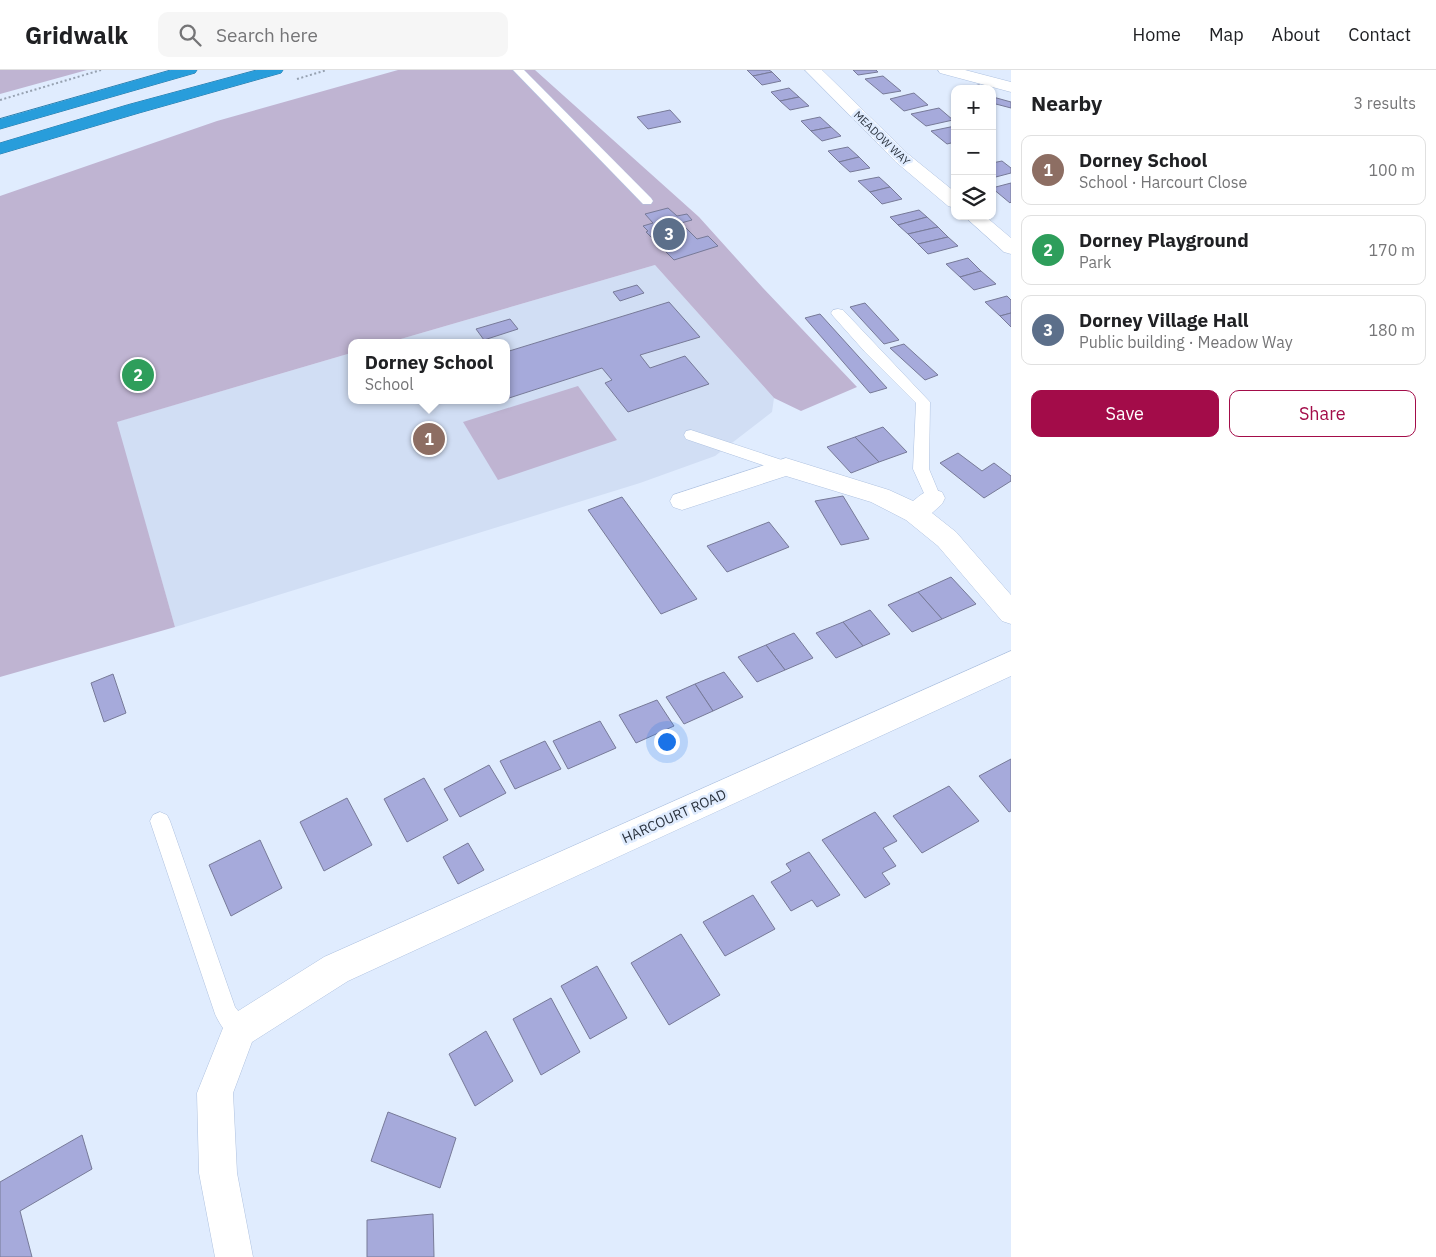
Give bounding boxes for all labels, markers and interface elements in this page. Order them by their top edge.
search box [158,12,508,57]
text: Gridwalk [25,19,128,51]
icon: search [176,21,204,49]
text: Search here [216,23,318,47]
text: Home [1133,23,1181,46]
text: Map [1209,23,1244,46]
text: About [1272,23,1320,46]
text: Contact [1348,23,1411,46]
map controls [951,85,996,220]
button: + [951,85,996,130]
text: Nearby [1031,89,1102,117]
text: 3 results [1353,93,1416,113]
street label: MEADOW WAY [851,108,913,169]
button: − [951,130,996,175]
text: Dorney School [1079,148,1207,172]
text: 1 [1043,160,1053,180]
text: 100 m [1368,160,1415,180]
text: School · Harcourt Close [1079,172,1247,192]
button: layers [951,175,996,220]
pin: 3 [653,215,685,253]
text: Dorney Playground [1079,228,1249,252]
text: 2 [1043,240,1053,260]
text: 170 m [1368,240,1415,260]
text: Park [1079,252,1111,272]
text: Dorney Village Hall [1079,308,1249,332]
text: 3 [1043,320,1053,340]
text: 180 m [1368,320,1415,340]
text: Public building · Meadow Way [1079,332,1293,352]
popup [348,339,510,404]
text: Dorney School [365,350,493,374]
pin: 2 [122,356,154,394]
text: School [365,374,414,394]
button: Save [1031,390,1219,437]
button: Share [1229,390,1416,437]
pin: 1 [413,420,445,458]
your location [654,729,680,755]
street label: HARCOURT ROAD [619,785,729,847]

